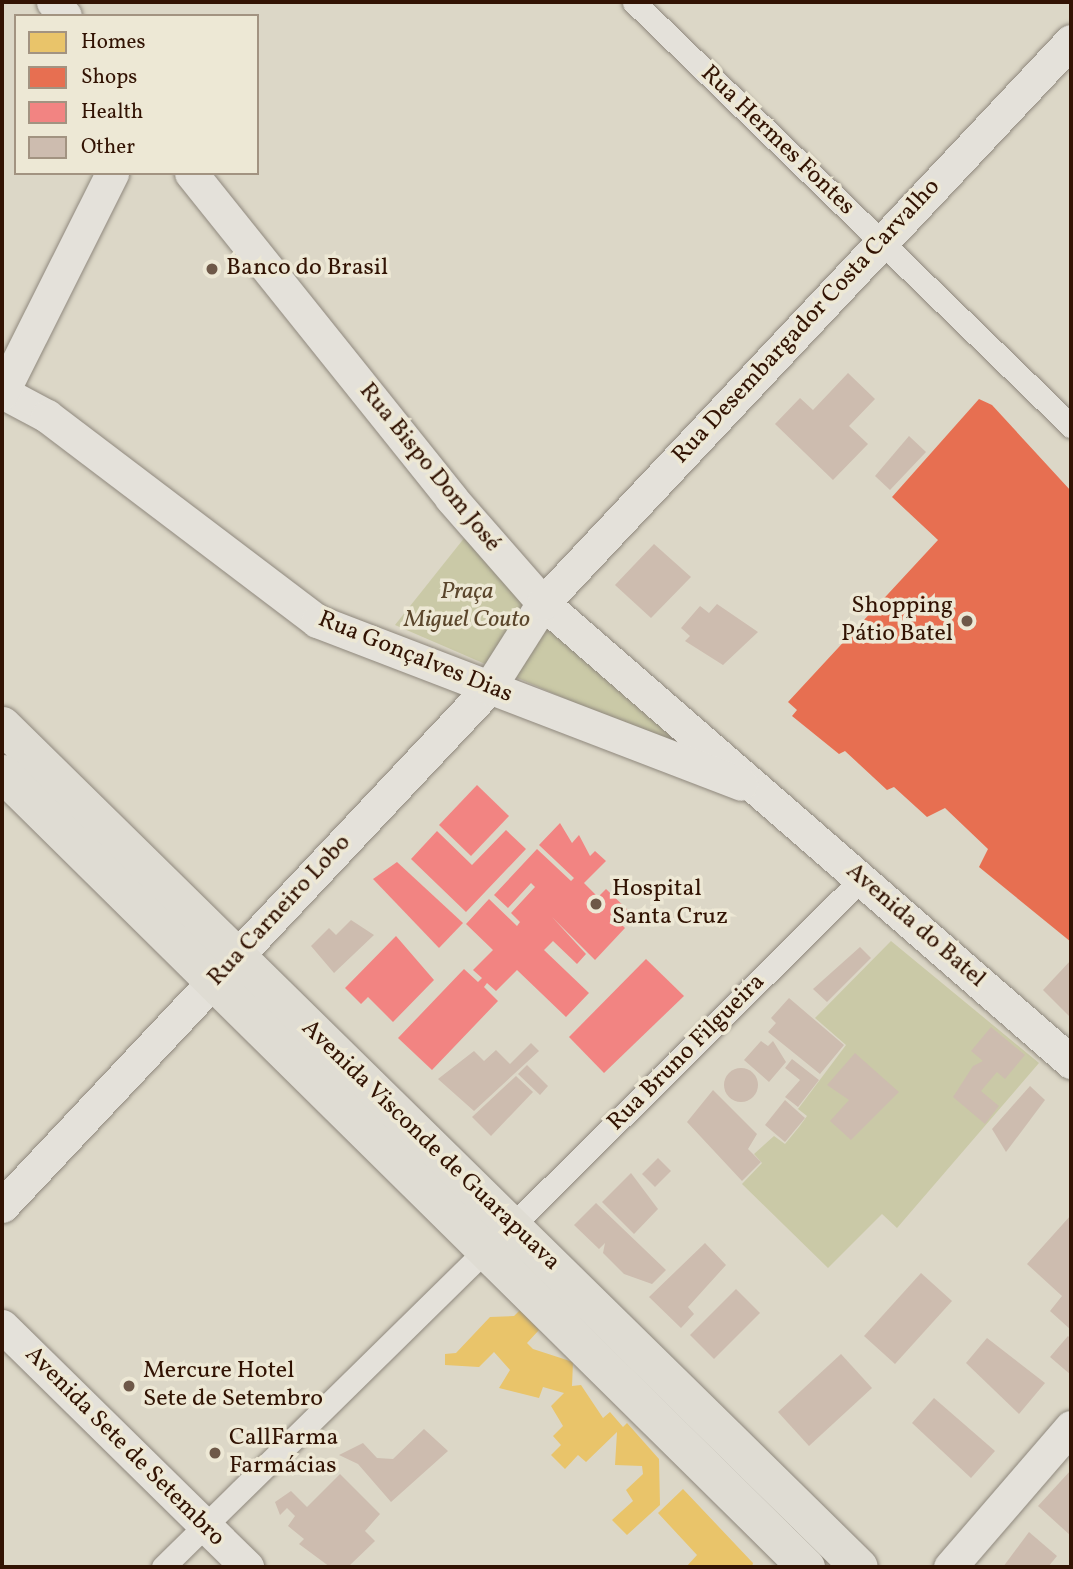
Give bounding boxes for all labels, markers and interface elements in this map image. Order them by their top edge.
legend [14,14,259,175]
text: Homes [81,28,146,57]
street label: Rua Hermes Fontes [694,60,860,222]
text: Shops [81,63,137,92]
text: Health [81,98,143,127]
text: Other [81,133,135,162]
street label: Rua Desembargador Costa Carvalho [667,173,947,471]
place label: Banco do Brasil [226,255,388,283]
marker: Banco do Brasil [204,261,220,277]
street label: Rua Bispo Dom José [352,378,506,558]
park label: Praça Miguel Couto [404,579,530,635]
place label: Shopping Pátio Batel [841,593,953,649]
street label: Rua Gonçalves Dias [314,606,516,710]
marker: Shopping Pátio Batel [959,613,975,629]
street label: Rua Carneiro Lobo [202,829,358,993]
street label: Avenida do Batel [839,858,991,994]
place label: Hospital Santa Cruz [612,876,728,932]
marker: Hospital Santa Cruz [586,894,606,914]
street label: Rua Bruno Filgueira [602,968,772,1138]
street label: Avenida Visconde de Guarapuava [294,1014,566,1278]
street label: Avenida Sete de Setembro [18,1341,230,1553]
place label: Mercure Hotel Sete de Setembro [143,1358,323,1414]
marker: Mercure Hotel Sete de Setembro [121,1378,137,1394]
place label: CallFarma Farmácias [229,1425,338,1481]
marker: CallFarma Farmácias [207,1445,223,1461]

